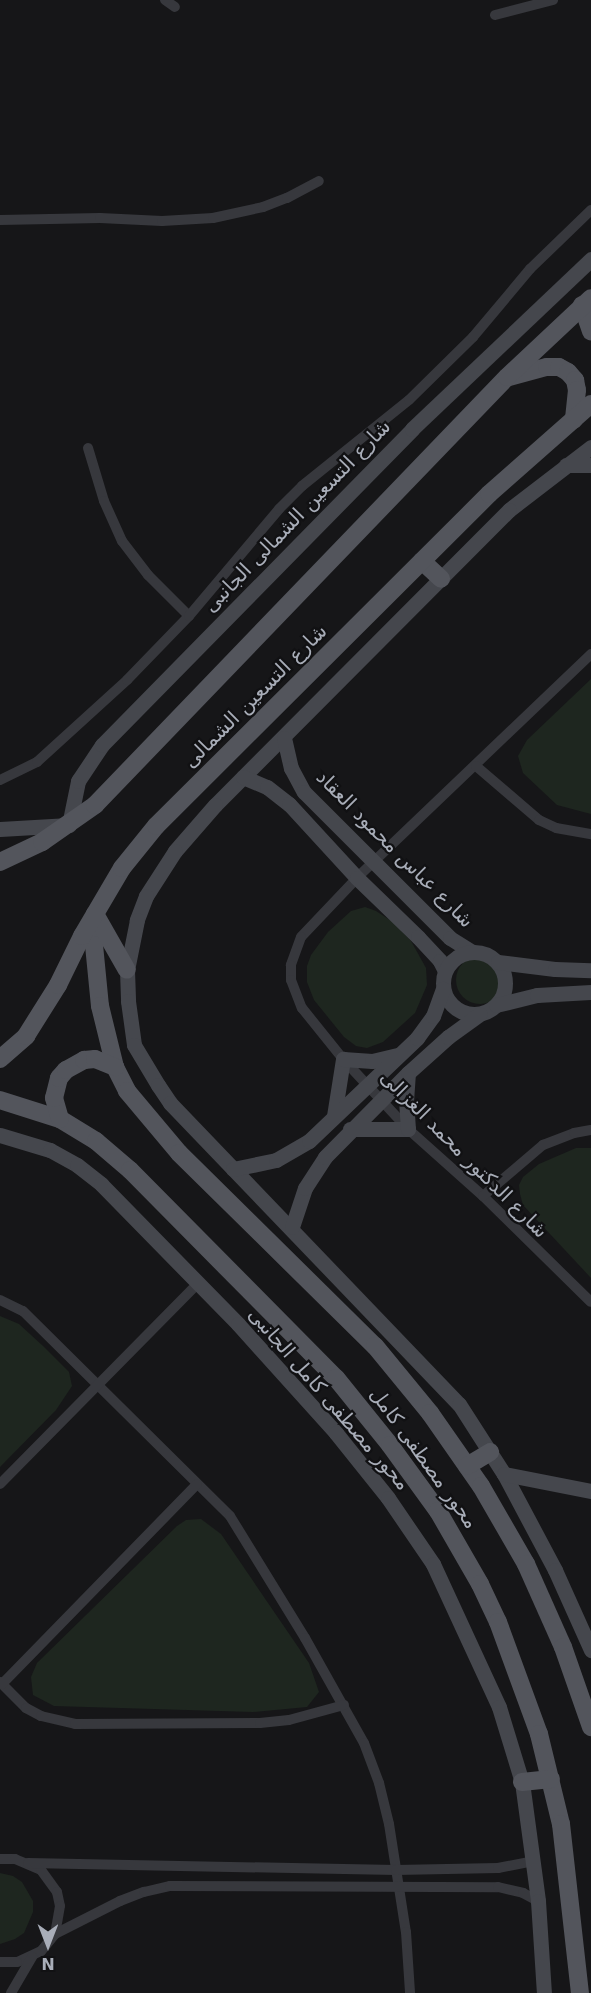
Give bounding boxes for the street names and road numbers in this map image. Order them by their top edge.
street label: شارع التسعين الشمالى الجانبى [198,415,396,617]
street label: شارع التسعين الشمالى [178,619,332,773]
street label: شارع عباس محمود العقاد [311,765,479,933]
street label: شارع الدكتور محمد الغزالى [375,1065,553,1243]
street label: محور مصطفى كامل الجانبى [243,1303,415,1495]
street label: محور مصطفى كامل [365,1383,483,1533]

